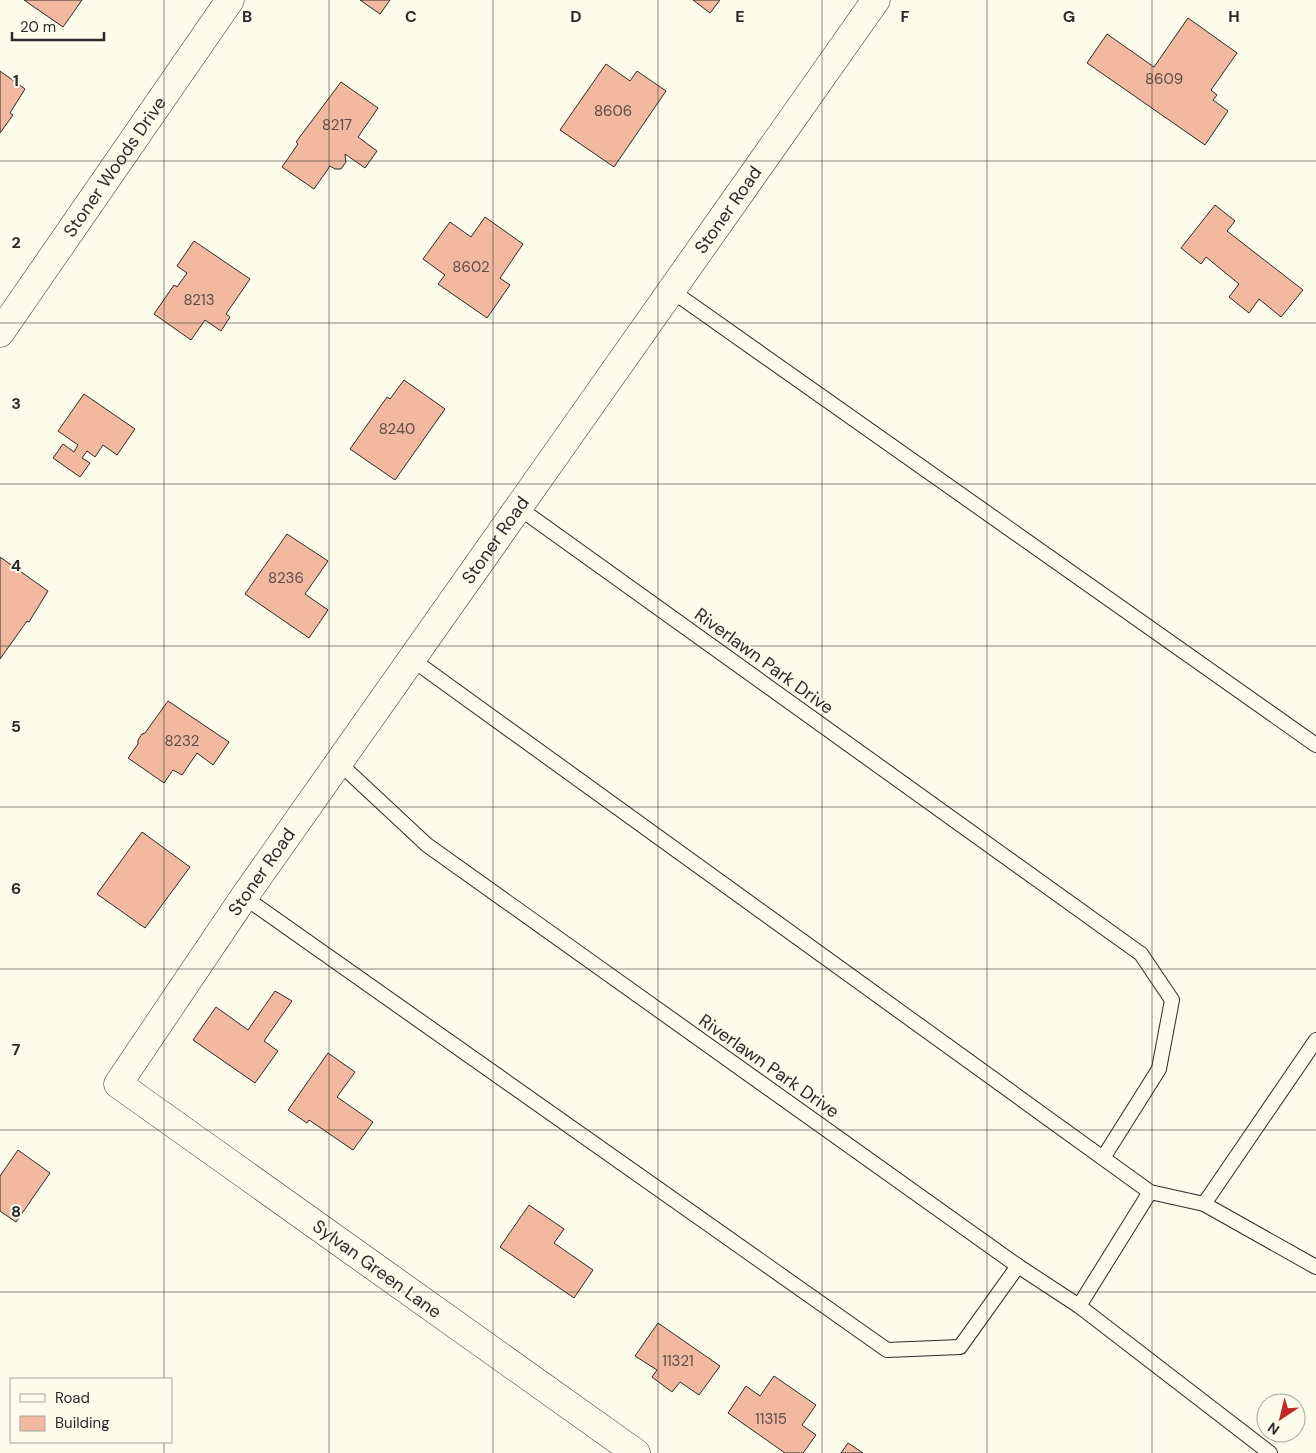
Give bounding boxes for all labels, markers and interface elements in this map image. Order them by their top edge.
text: B [242,6,252,27]
text: C [405,6,417,27]
text: D [570,6,582,27]
text: E [735,6,745,27]
text: F [901,6,910,27]
text: G [1063,6,1075,27]
text: H [1228,6,1240,27]
scale bar [12,10,105,42]
text: 20 m [20,17,56,37]
house number: 8609 [1145,69,1183,89]
text: 1 [13,70,19,91]
street label: Stoner Woods Drive [58,92,172,242]
house number: 8606 [594,101,632,121]
house number: 8217 [322,115,352,135]
street label: Stoner Road [689,161,767,258]
text: 2 [11,232,21,253]
house number: 8602 [452,257,490,277]
house number: 8213 [183,290,215,310]
text: 3 [11,393,21,414]
house number: 8240 [379,419,415,439]
street label: Stoner Road [456,492,535,589]
text: 4 [11,555,21,576]
house number: 8236 [268,568,304,588]
street label: Riverlawn Park Drive [690,602,838,720]
text: 5 [11,716,21,737]
house number: 8232 [164,731,200,751]
street label: Stoner Road [223,823,301,921]
text: 6 [11,878,21,899]
street label: Riverlawn Park Drive [694,1008,844,1124]
text: 7 [12,1039,21,1060]
text: 8 [11,1201,21,1222]
street label: Sylvan Green Lane [308,1214,446,1324]
house number: 11321 [662,1351,694,1371]
legend [10,1378,172,1443]
text: Road [55,1388,90,1408]
north arrow [1256,1393,1306,1443]
house number: 11315 [755,1409,787,1429]
text: Building [55,1413,110,1433]
text: N [1264,1418,1283,1439]

